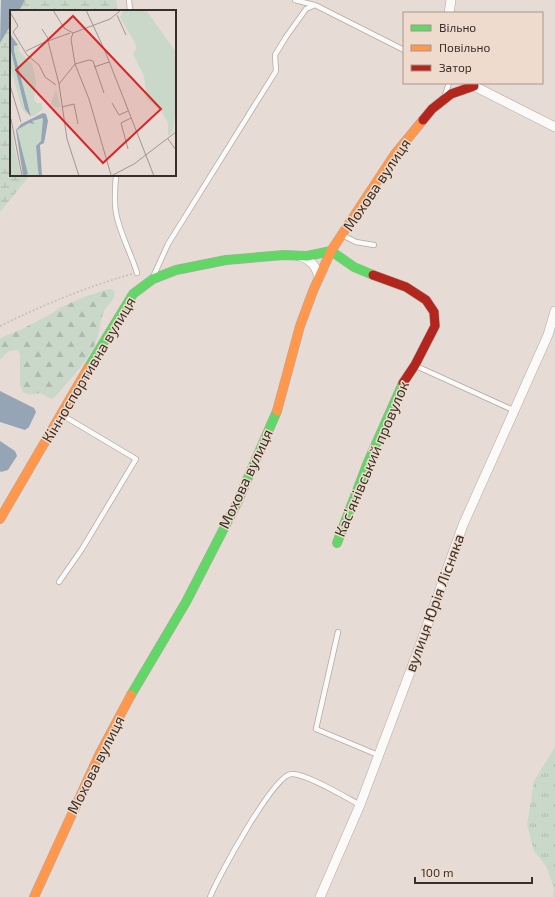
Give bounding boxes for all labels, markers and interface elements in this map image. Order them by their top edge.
inset map [10,10,176,176]
legend [403,12,543,84]
text: Вільно [439,20,476,34]
text: Повільно [439,40,490,54]
text: Затор [439,60,472,74]
street label: Мохова вулиця [339,135,415,235]
street label: Кінноспортивна вулиця [37,293,140,446]
street label: Касʼянівський провулок [330,378,413,540]
street label: Мохова вулиця [214,426,277,532]
street label: вулиця Юрія Лісняка [401,531,468,674]
street label: Мохова вулиця [63,712,128,817]
scale bar [415,859,532,885]
text: 100 m [421,865,453,879]

